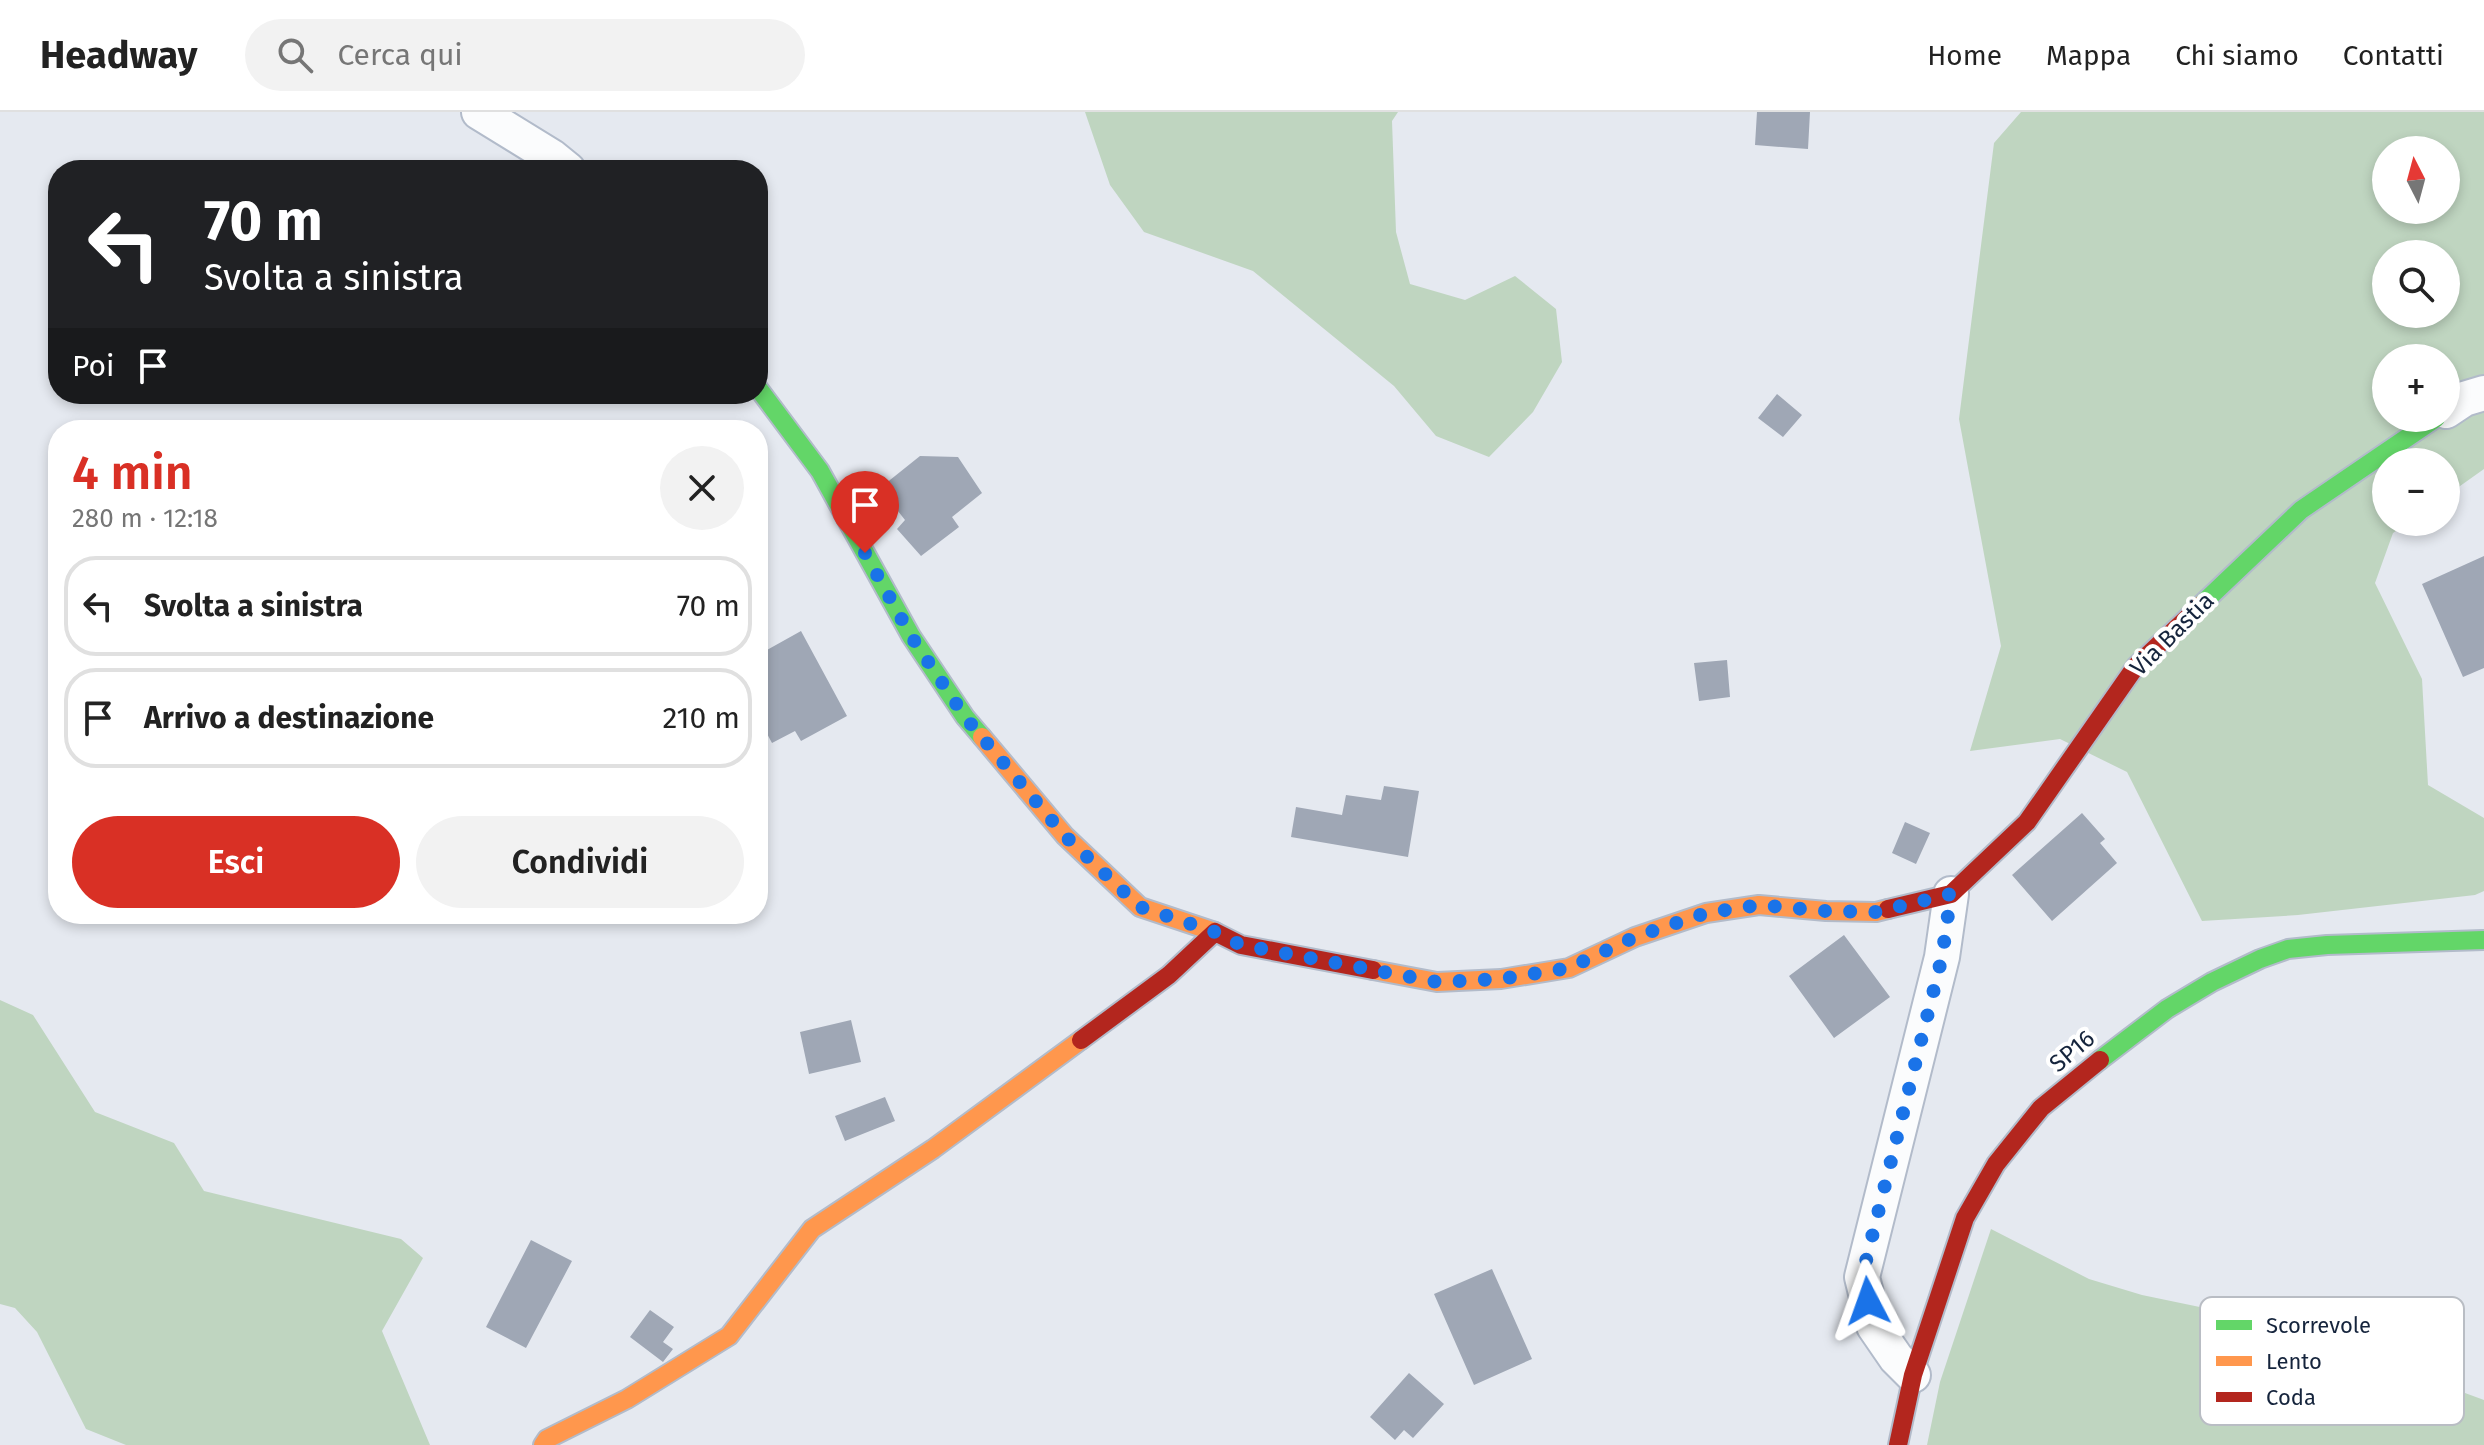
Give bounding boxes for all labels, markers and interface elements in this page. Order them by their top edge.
search box [245,19,805,91]
text: Headway [40,32,197,78]
icon: search [273,33,317,77]
text: Cerca qui [337,37,463,73]
text: Home [1927,39,2002,72]
text: Mappa [2046,39,2131,72]
text: Chi siamo [2175,39,2299,72]
text: Contatti [2343,39,2444,72]
north arrow [2372,136,2460,224]
map controls [2372,136,2460,536]
text: 70 m [204,188,323,255]
icon: left [72,192,176,296]
button: search [2372,240,2460,328]
text: Svolta a sinistra [204,256,464,300]
icon: arrive [131,344,175,388]
button: + [2372,344,2460,432]
text: Poi [72,348,115,384]
text: 4 min [72,444,192,502]
button: close [660,446,744,530]
button: − [2372,448,2460,536]
pin [831,471,899,553]
icon: arrive [843,483,887,527]
text: 280 m · 12:18 [72,503,218,534]
icon: left [76,584,120,628]
street label: Via Bastia [2124,586,2220,682]
text: Svolta a sinistra [144,588,363,624]
text: 70 m [677,588,740,624]
icon: arrive [76,696,120,740]
text: Arrivo a destinazione [144,700,434,736]
text: 210 m [663,700,740,736]
button: Esci [72,816,400,908]
button: Condividi [416,816,744,908]
street label: SP16 [2044,1024,2100,1078]
position arrow [1826,1259,1910,1343]
legend [2200,1297,2464,1425]
text: Scorrevole [2266,1312,2371,1339]
text: Lento [2266,1348,2322,1375]
text: Coda [2266,1384,2316,1411]

